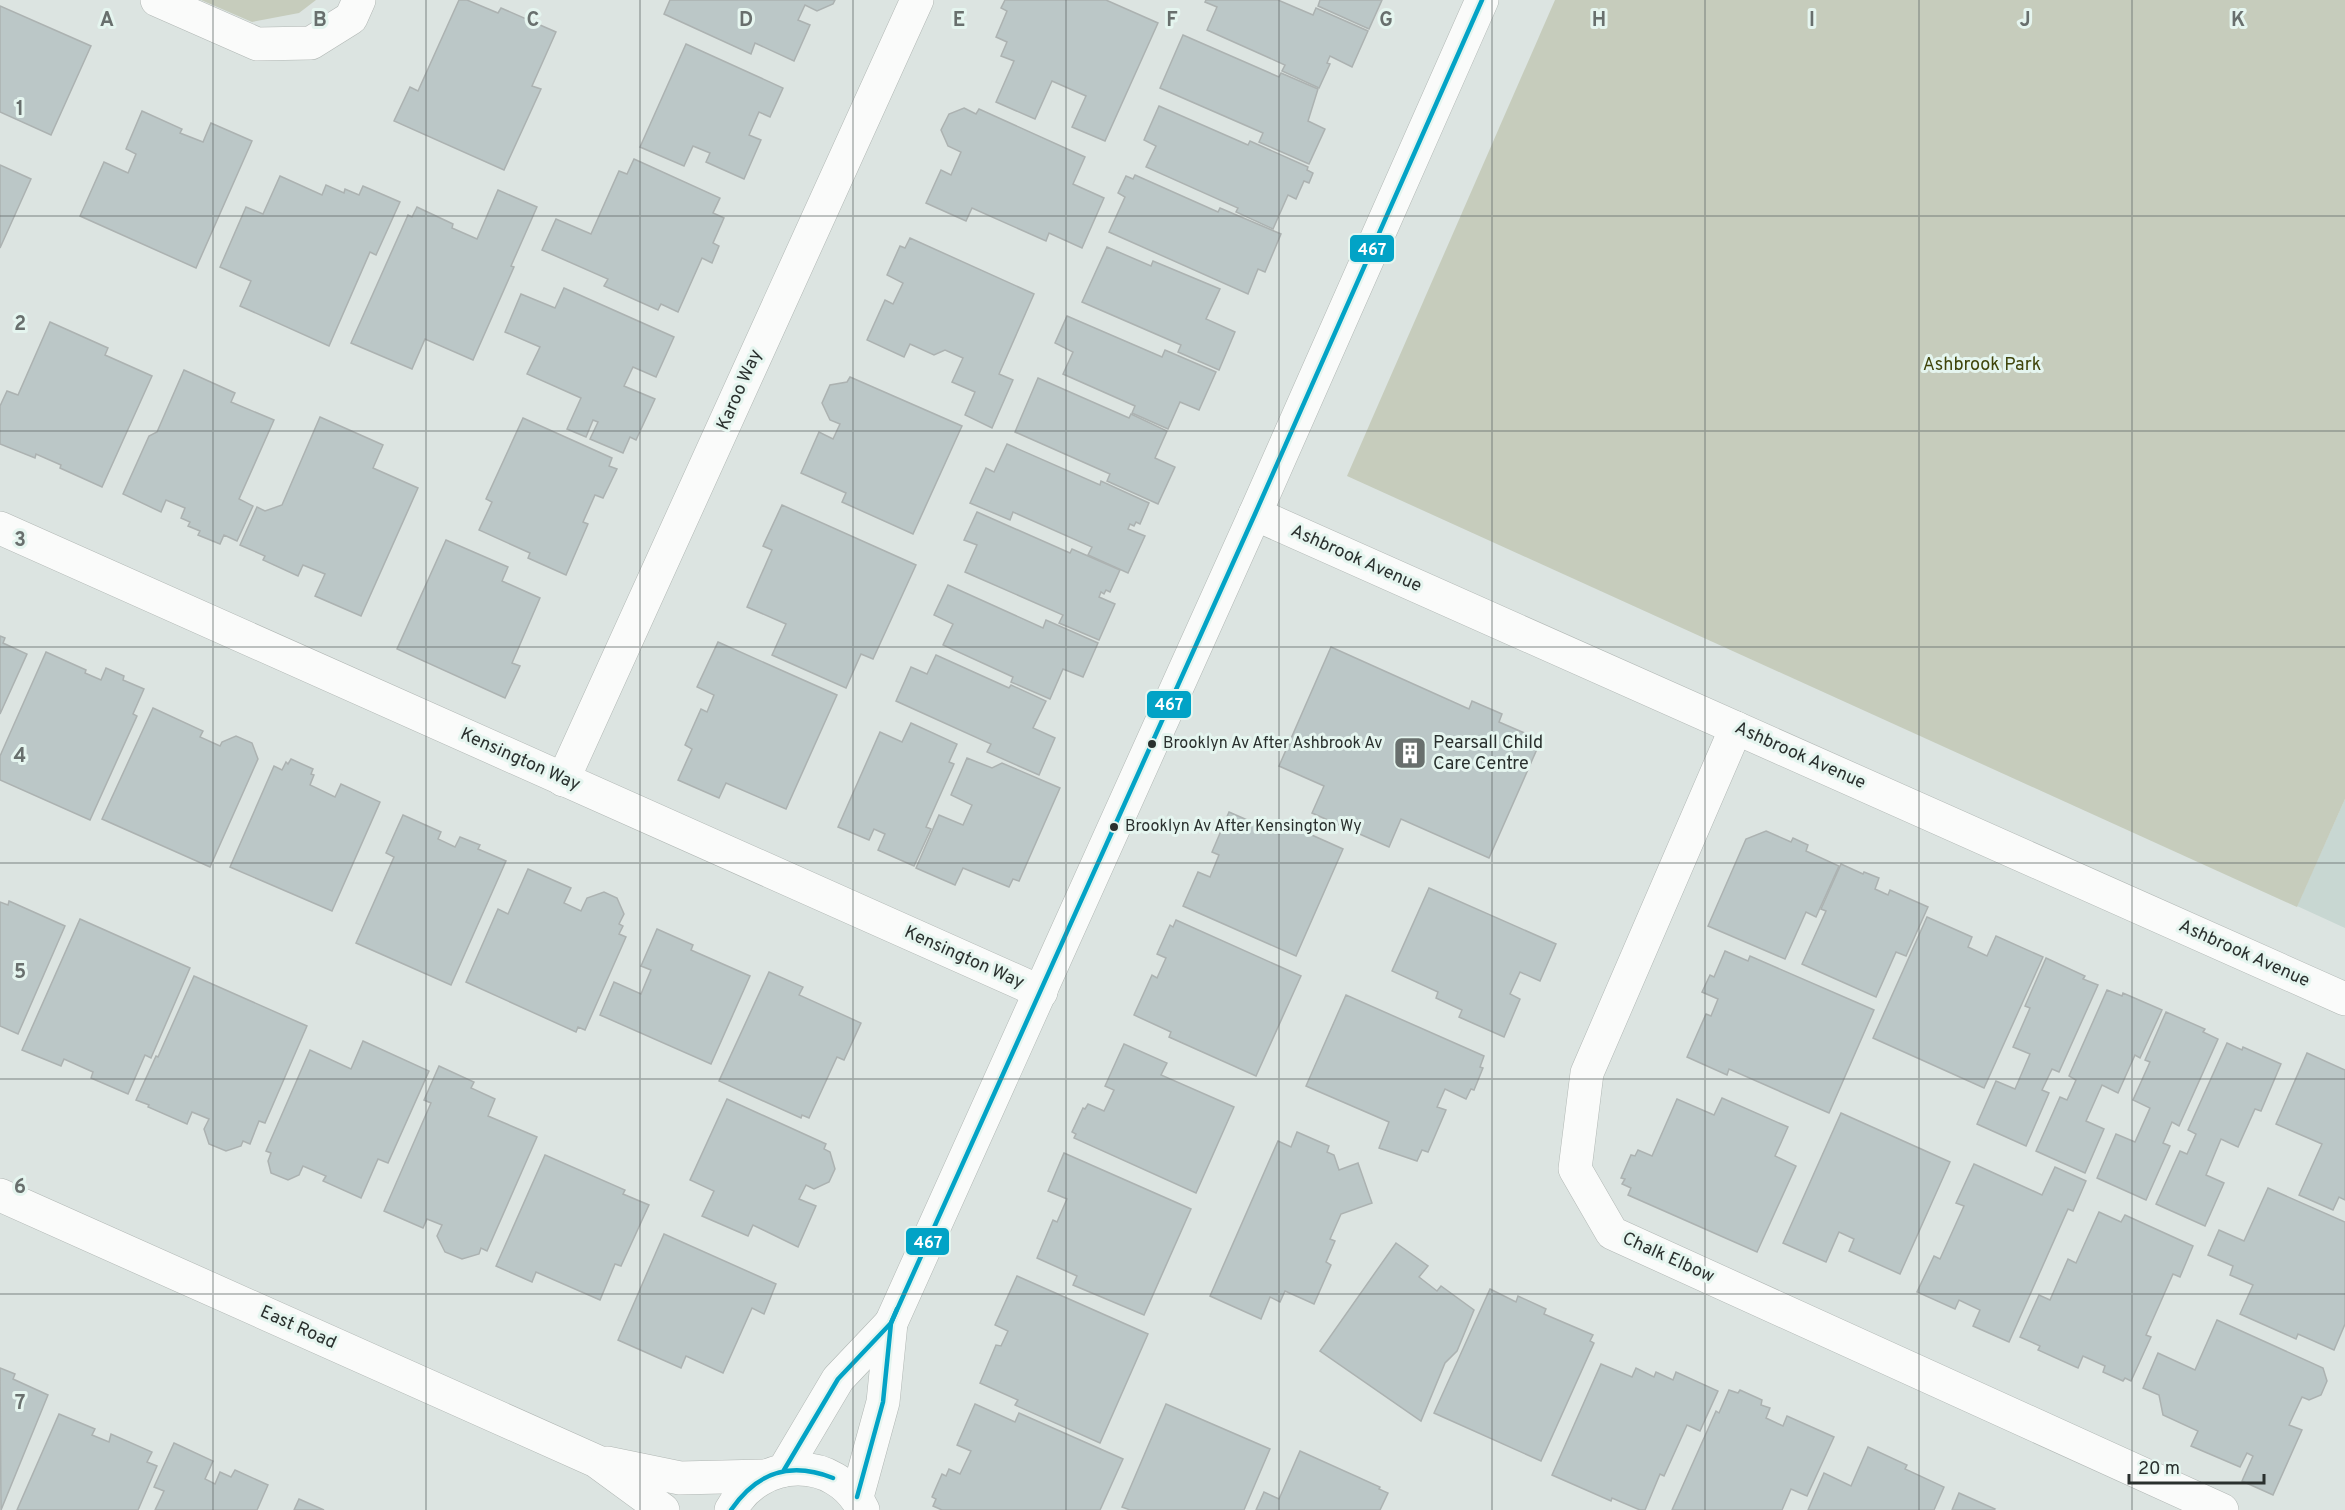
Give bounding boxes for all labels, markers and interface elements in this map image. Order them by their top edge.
text: A [100,8,114,34]
text: B [313,8,327,34]
text: C [527,8,539,34]
text: D [739,8,753,34]
text: E [953,8,965,34]
text: F [1166,8,1178,34]
text: G [1379,8,1393,34]
text: H [1592,8,1606,34]
text: I [1809,8,1815,34]
text: J [2019,8,2031,34]
text: K [2231,8,2245,34]
text: 1 [16,97,24,123]
line badge: 467 [1349,234,1395,263]
text: 467 [1358,241,1386,261]
text: 2 [14,312,26,338]
street label: Karoo Way [712,346,768,434]
park label: Ashbrook Park [1923,354,2041,377]
street label: Ashbrook Avenue [1287,520,1425,598]
text: 3 [14,528,26,554]
line badge: 467 [1146,690,1192,719]
text: 467 [1155,696,1183,716]
street label: Ashbrook Avenue [1731,717,1869,795]
street label: Kensington Way [456,723,584,797]
place label: Pearsall Child Care Centre [1433,732,1543,776]
place label: Brooklyn Av After Ashbrook Av [1163,734,1382,754]
building icon: Pearsall Child Care Centre [1392,735,1428,771]
marker: Brooklyn Av After Ashbrook Av [1146,738,1158,750]
text: 4 [14,744,26,770]
place label: Brooklyn Av After Kensington Wy [1125,817,1362,837]
marker: Brooklyn Av After Kensington Wy [1108,821,1120,833]
street label: Ashbrook Avenue [2175,915,2313,993]
street label: Kensington Way [900,921,1028,995]
text: 5 [14,960,26,986]
text: 6 [14,1175,26,1201]
line badge: 467 [905,1227,950,1256]
street label: Chalk Elbow [1618,1227,1718,1289]
text: 467 [914,1234,942,1254]
street label: East Road [256,1301,340,1355]
text: 7 [15,1391,25,1417]
scale bar [2129,1447,2264,1485]
text: 20 m [2138,1458,2180,1481]

